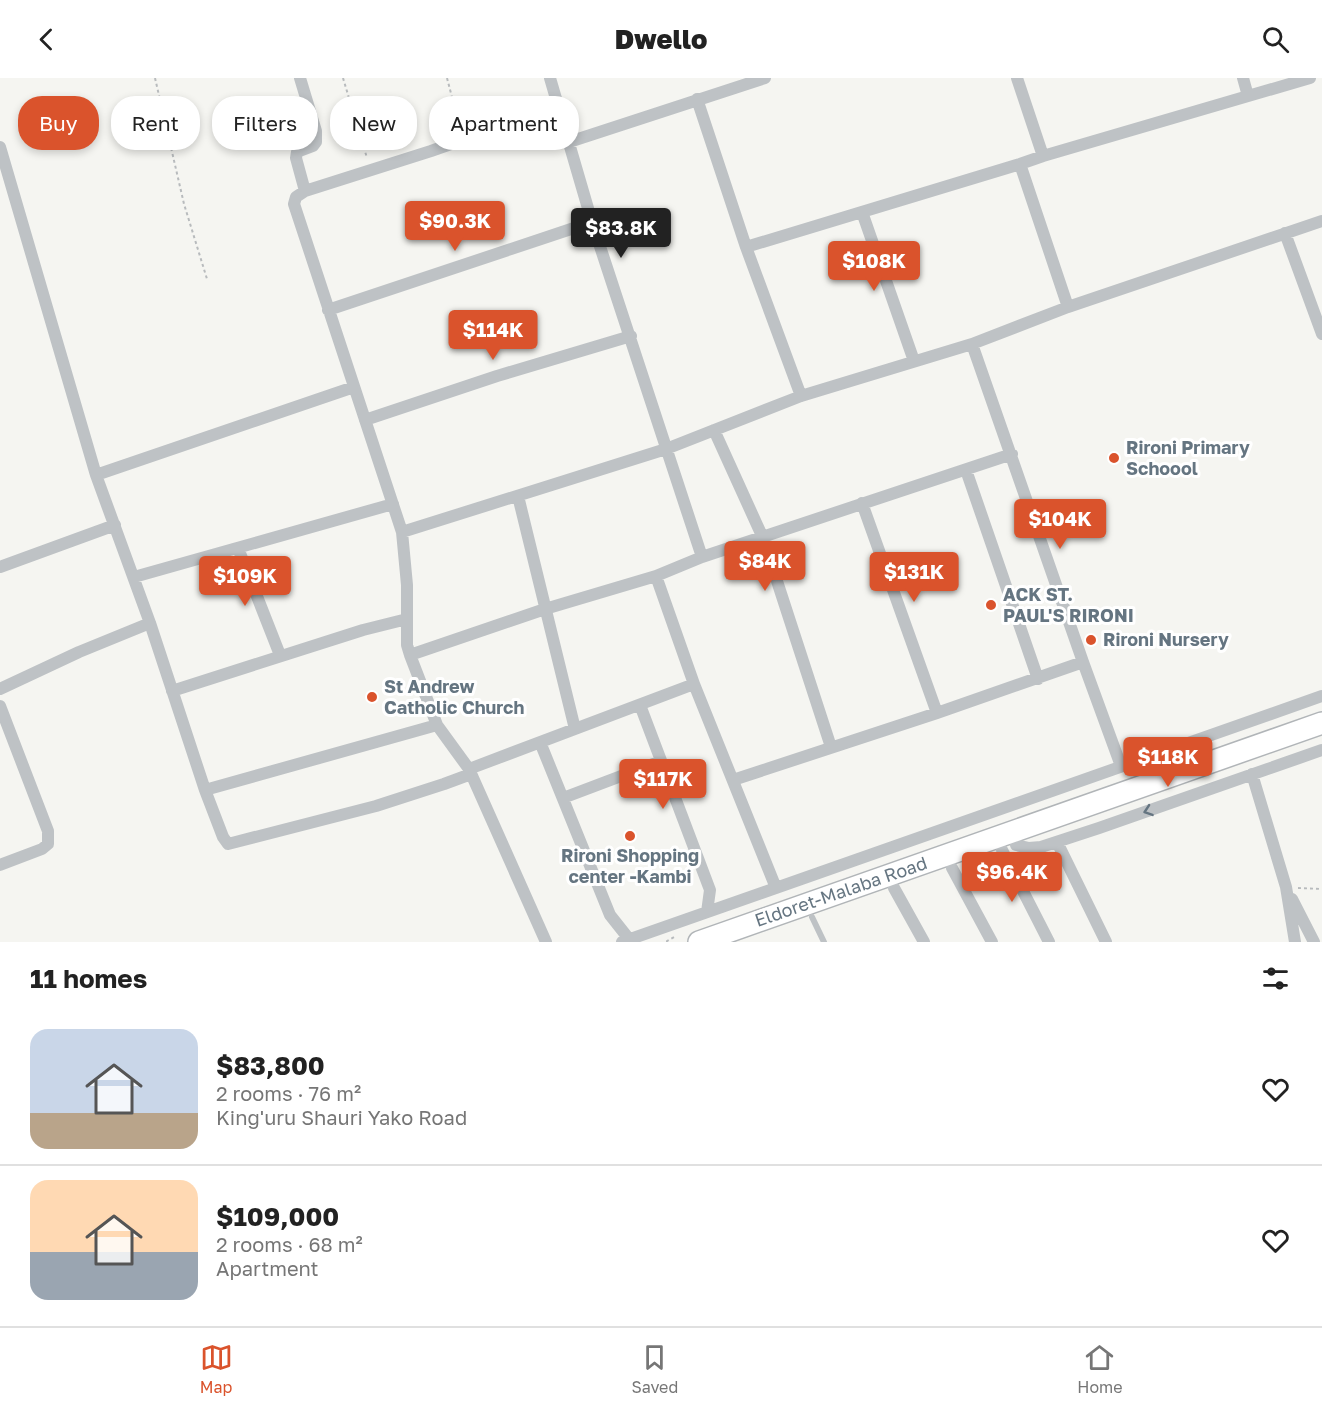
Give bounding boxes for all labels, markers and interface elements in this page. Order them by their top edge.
icon: back [30,23,63,56]
text: Dwello [615,23,707,55]
icon: search [1259,23,1292,56]
chip: Buy [18,96,99,150]
chip: Rent [111,96,200,150]
chip: Filters [212,96,318,150]
chip: New [330,96,417,150]
chip: Apartment [429,96,579,150]
pin: $90.3K [406,201,504,252]
text: $90.3K [419,208,491,232]
pin: $83.8K [572,208,670,259]
text: $83.8K [585,215,657,239]
pin: $108K [832,241,916,292]
text: $108K [842,248,906,272]
pin: $114K [451,310,535,361]
text: $114K [463,317,524,341]
place label: Rironi Primary Schoool [1126,436,1250,479]
marker: Rironi Primary Schoool [1107,451,1121,465]
pin: $104K [1018,499,1102,550]
text: $104K [1028,506,1092,530]
pin: $84K [729,541,801,592]
text: $84K [738,548,792,572]
pin: $131K [872,552,956,603]
pin: $109K [203,556,287,607]
text: $131K [884,559,944,583]
text: $109K [213,563,277,587]
place label: ACK ST. PAUL'S RIRONI [1003,583,1134,626]
marker: ACK ST. PAUL'S RIRONI [984,598,998,612]
place label: Rironi Nursery [1103,628,1229,650]
marker: Rironi Nursery [1084,633,1098,647]
place label: St Andrew Catholic Church [384,675,524,718]
marker: St Andrew Catholic Church [365,690,379,704]
pin: $118K [1126,737,1210,788]
text: $118K [1137,744,1199,768]
pin: $117K [621,759,705,810]
text: $117K [633,766,693,790]
one-way arrow [1143,803,1154,816]
marker: Rironi Shopping center -Kambi [623,829,637,843]
place label: Rironi Shopping center -Kambi [561,844,699,887]
street label: Eldoret-Malaba Road [752,851,930,931]
pin: $96.4K [963,852,1061,903]
text: $96.4K [976,859,1048,883]
icon: filters [1259,962,1292,995]
text: 11 homes [30,963,147,994]
text: $83,800 [216,1050,325,1081]
icon: home [78,1053,150,1125]
icon: heart [1259,1073,1292,1106]
text: 2 rooms · 76 m² [216,1081,361,1105]
text: King'uru Shauri Yako Road [216,1105,467,1129]
text: $109,000 [216,1201,339,1232]
icon: home [78,1204,150,1276]
icon: heart [1259,1224,1292,1257]
text: 2 rooms · 68 m² [216,1232,363,1256]
text: Apartment [216,1256,319,1280]
tab: Map [200,1341,233,1397]
tab: Saved [632,1341,678,1397]
tab: Home [1077,1341,1122,1397]

